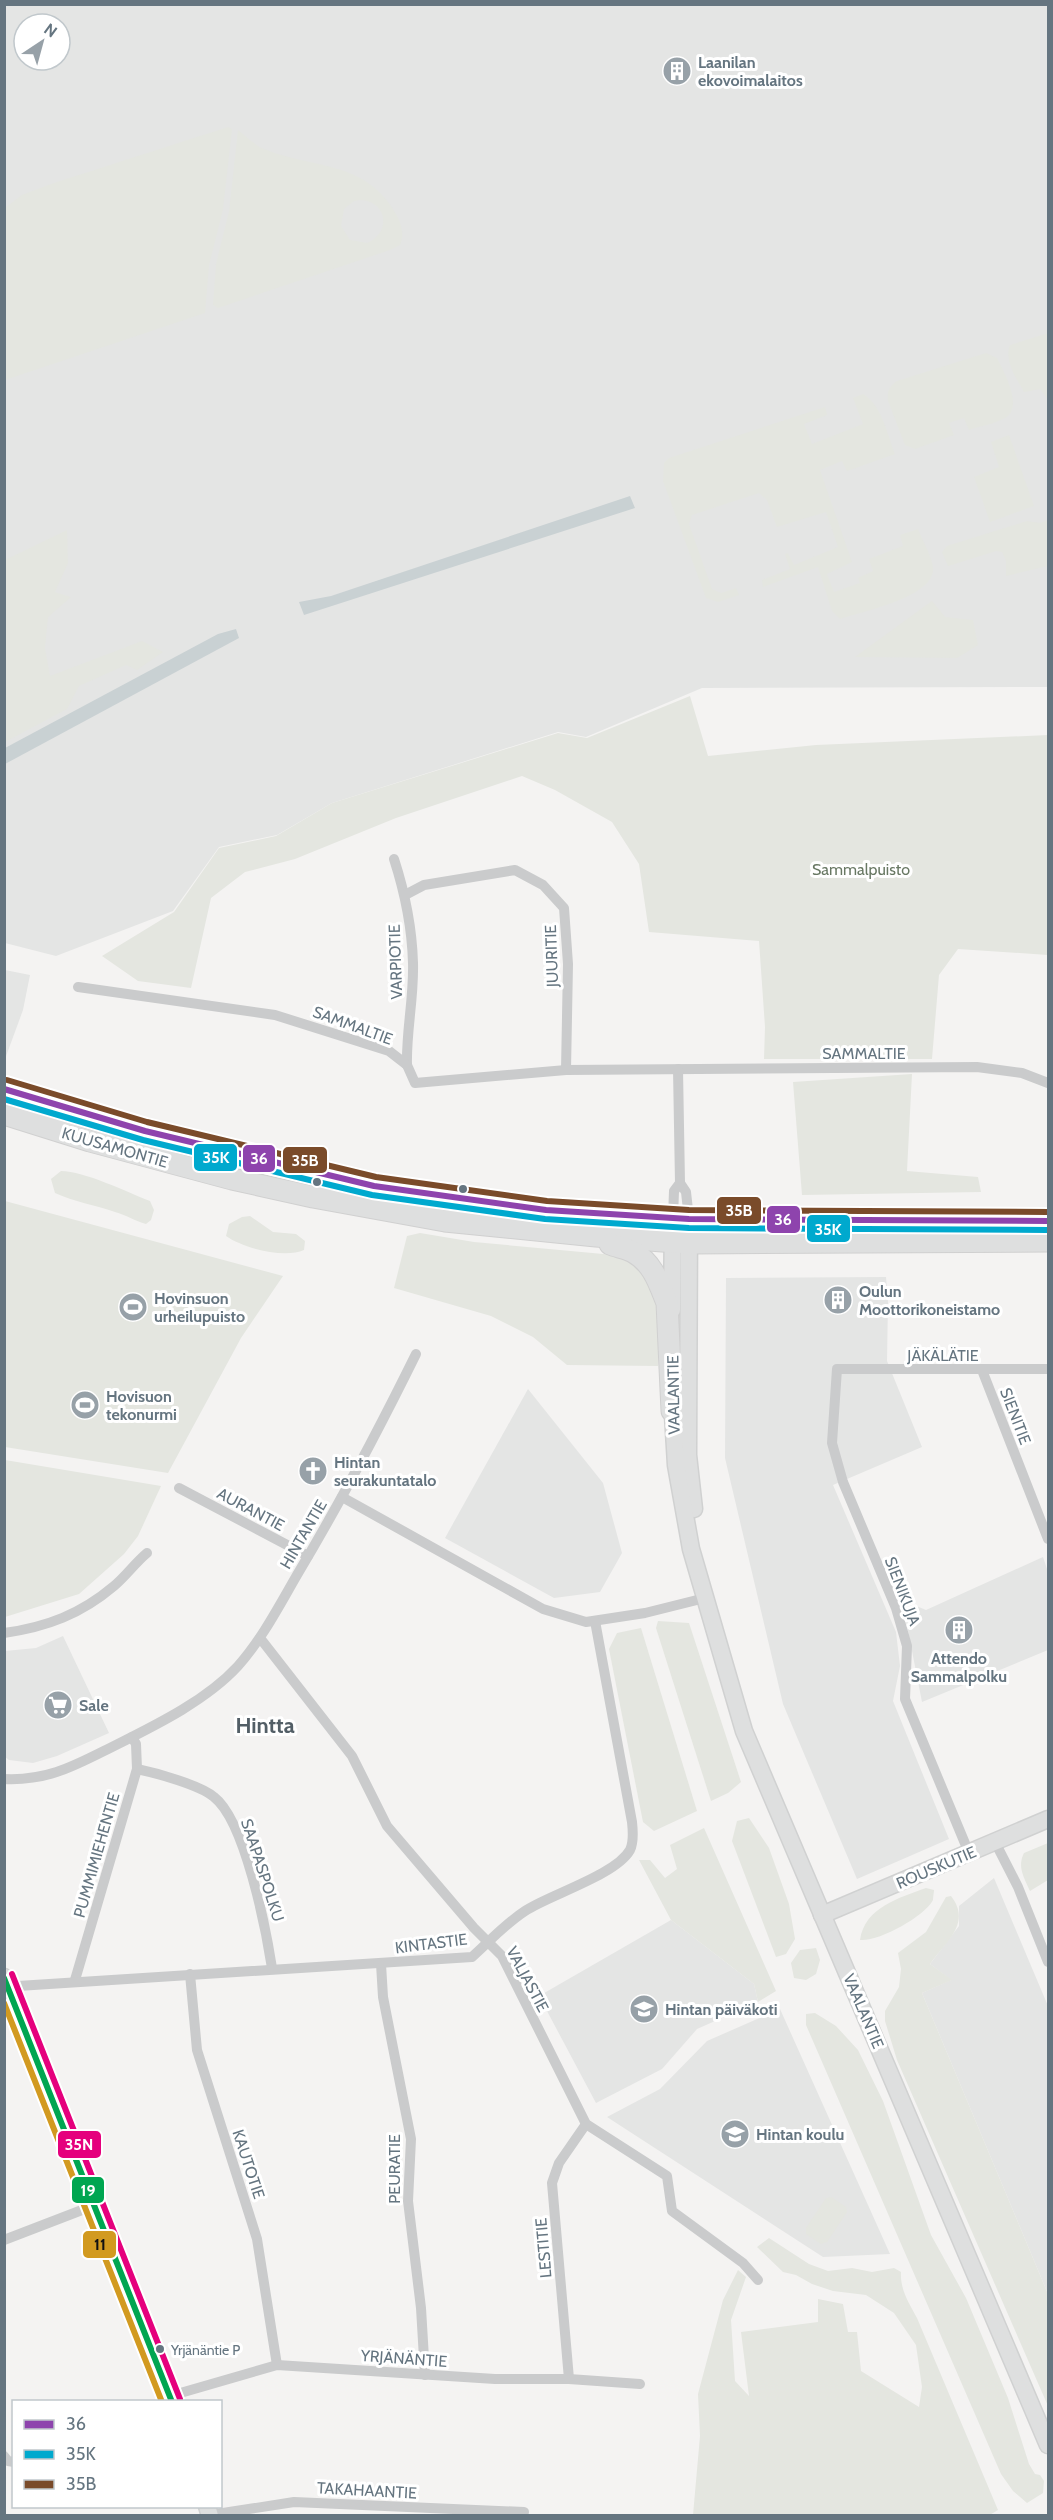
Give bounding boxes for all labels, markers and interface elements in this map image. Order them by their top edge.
north arrow [12,12,72,72]
text: N [40,19,61,41]
place label: Laanilan ekovoimalaitos [698,53,803,90]
building icon: Laanilan ekovoimalaitos [661,55,693,87]
park label: Sammalpuisto [812,860,910,879]
street label: VARPIOTIE [385,924,406,1000]
street label: JUURITIE [541,924,562,989]
street label: SAMMALTIE [310,1002,395,1049]
street label: SAMMALTIE [822,1044,906,1063]
street label: KUUSAMONTIE [60,1123,170,1172]
line badge: 35K [193,1143,238,1172]
line badge: 36 [242,1144,276,1173]
line badge: 35B [282,1146,328,1174]
text: 35K [202,1148,230,1167]
text: 36 [250,1149,268,1168]
text: 35B [291,1151,319,1170]
unlabelled marker [311,1176,323,1188]
unlabelled marker [457,1183,469,1195]
line badge: 35B [716,1196,762,1225]
text: 35B [725,1201,753,1220]
line badge: 36 [766,1205,801,1234]
text: 36 [774,1210,792,1229]
line badge: 35K [806,1214,851,1243]
text: 35K [814,1220,842,1239]
place label: Oulun Moottorikoneistamo [859,1282,1000,1319]
building icon: Oulun Moottorikoneistamo [822,1284,854,1316]
place label: Hovinsuon urheilupuisto [154,1289,245,1326]
sports icon: Hovinsuon urheilupuisto [117,1291,149,1323]
street label: JÄKÄLÄTIE [906,1346,979,1365]
street label: VAALANTIE [663,1355,684,1435]
street label: SIENITIE [996,1385,1035,1447]
place label: Hovisuon tekonurmi [106,1387,177,1424]
sports icon: Hovisuon tekonurmi [69,1389,101,1421]
place label: Hintan seurakuntatalo [334,1453,436,1490]
church icon: Hintan seurakuntatalo [297,1455,329,1487]
street label: AURANTIE [214,1484,288,1535]
street label: HINTANTIE [276,1496,331,1572]
street label: SIENIKUJA [881,1554,924,1628]
building icon: Attendo Sammalpolku [943,1614,975,1646]
place label: Attendo Sammalpolku [911,1649,1007,1686]
supermarket icon: Sale [42,1689,74,1721]
place label: Sale [79,1696,109,1715]
district label: Hintta [235,1712,295,1739]
street label: PUMMIMIEHENTIE [70,1790,123,1920]
street label: SAAPASPOLKU [237,1816,288,1924]
street label: ROUSKUTIE [893,1842,979,1893]
street label: KINTASTIE [394,1930,468,1957]
street label: VALJASTIE [502,1943,553,2015]
street label: VAALANTIE [839,1971,888,2052]
school or university icon: Hintan päiväkoti [628,1993,660,2025]
place label: Hintan päiväkoti [665,2000,778,2019]
school or university icon: Hintan koulu [719,2118,751,2150]
place label: Hintan koulu [756,2125,844,2144]
street label: KAUTOTIE [228,2127,269,2201]
line badge: 35N [57,2130,102,2159]
street label: PEURATIE [385,2134,404,2204]
text: 35N [65,2135,93,2154]
line badge: 19 [71,2176,105,2204]
text: 19 [81,2181,95,2200]
street label: LESTITIE [531,2217,556,2279]
line badge: 11 [82,2230,117,2259]
text: 11 [94,2235,106,2254]
place label: Yrjänäntie P [170,2341,240,2359]
marker: Yrjänäntie P [154,2343,166,2355]
street label: YRJÄNÄNTIE [359,2346,448,2371]
legend [12,2400,222,2508]
text: 36 [66,2413,86,2435]
text: 35K [66,2443,96,2465]
text: 35B [66,2473,96,2495]
street label: TAKAHAANTIE [316,2478,418,2503]

